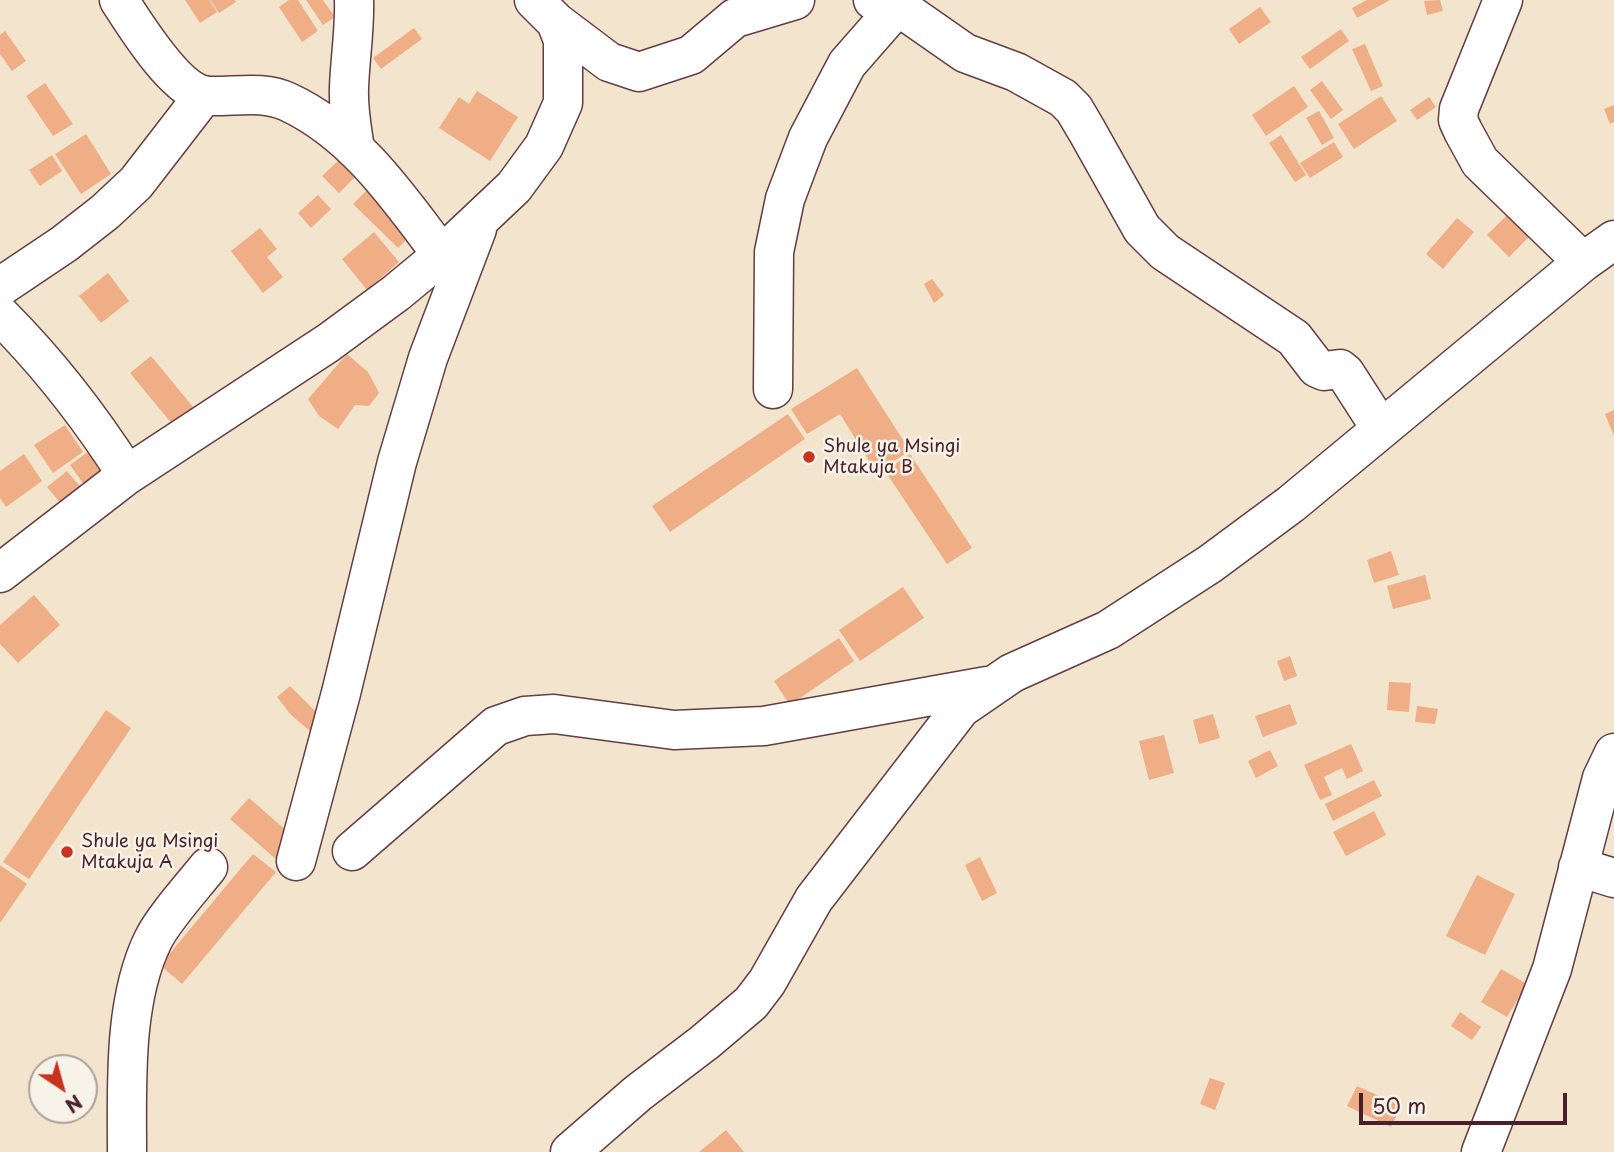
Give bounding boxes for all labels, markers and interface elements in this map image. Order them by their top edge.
place label: Shule ya Msingi Mtakuja B [823,436,960,478]
marker: Shule ya Msingi Mtakuja B [801,449,817,465]
place label: Shule ya Msingi Mtakuja A [81,831,218,874]
marker: Shule ya Msingi Mtakuja A [59,844,75,860]
north arrow [28,1054,98,1124]
scale bar [1362,1078,1570,1122]
text: N [60,1089,88,1120]
text: 50 m [1372,1089,1426,1121]

